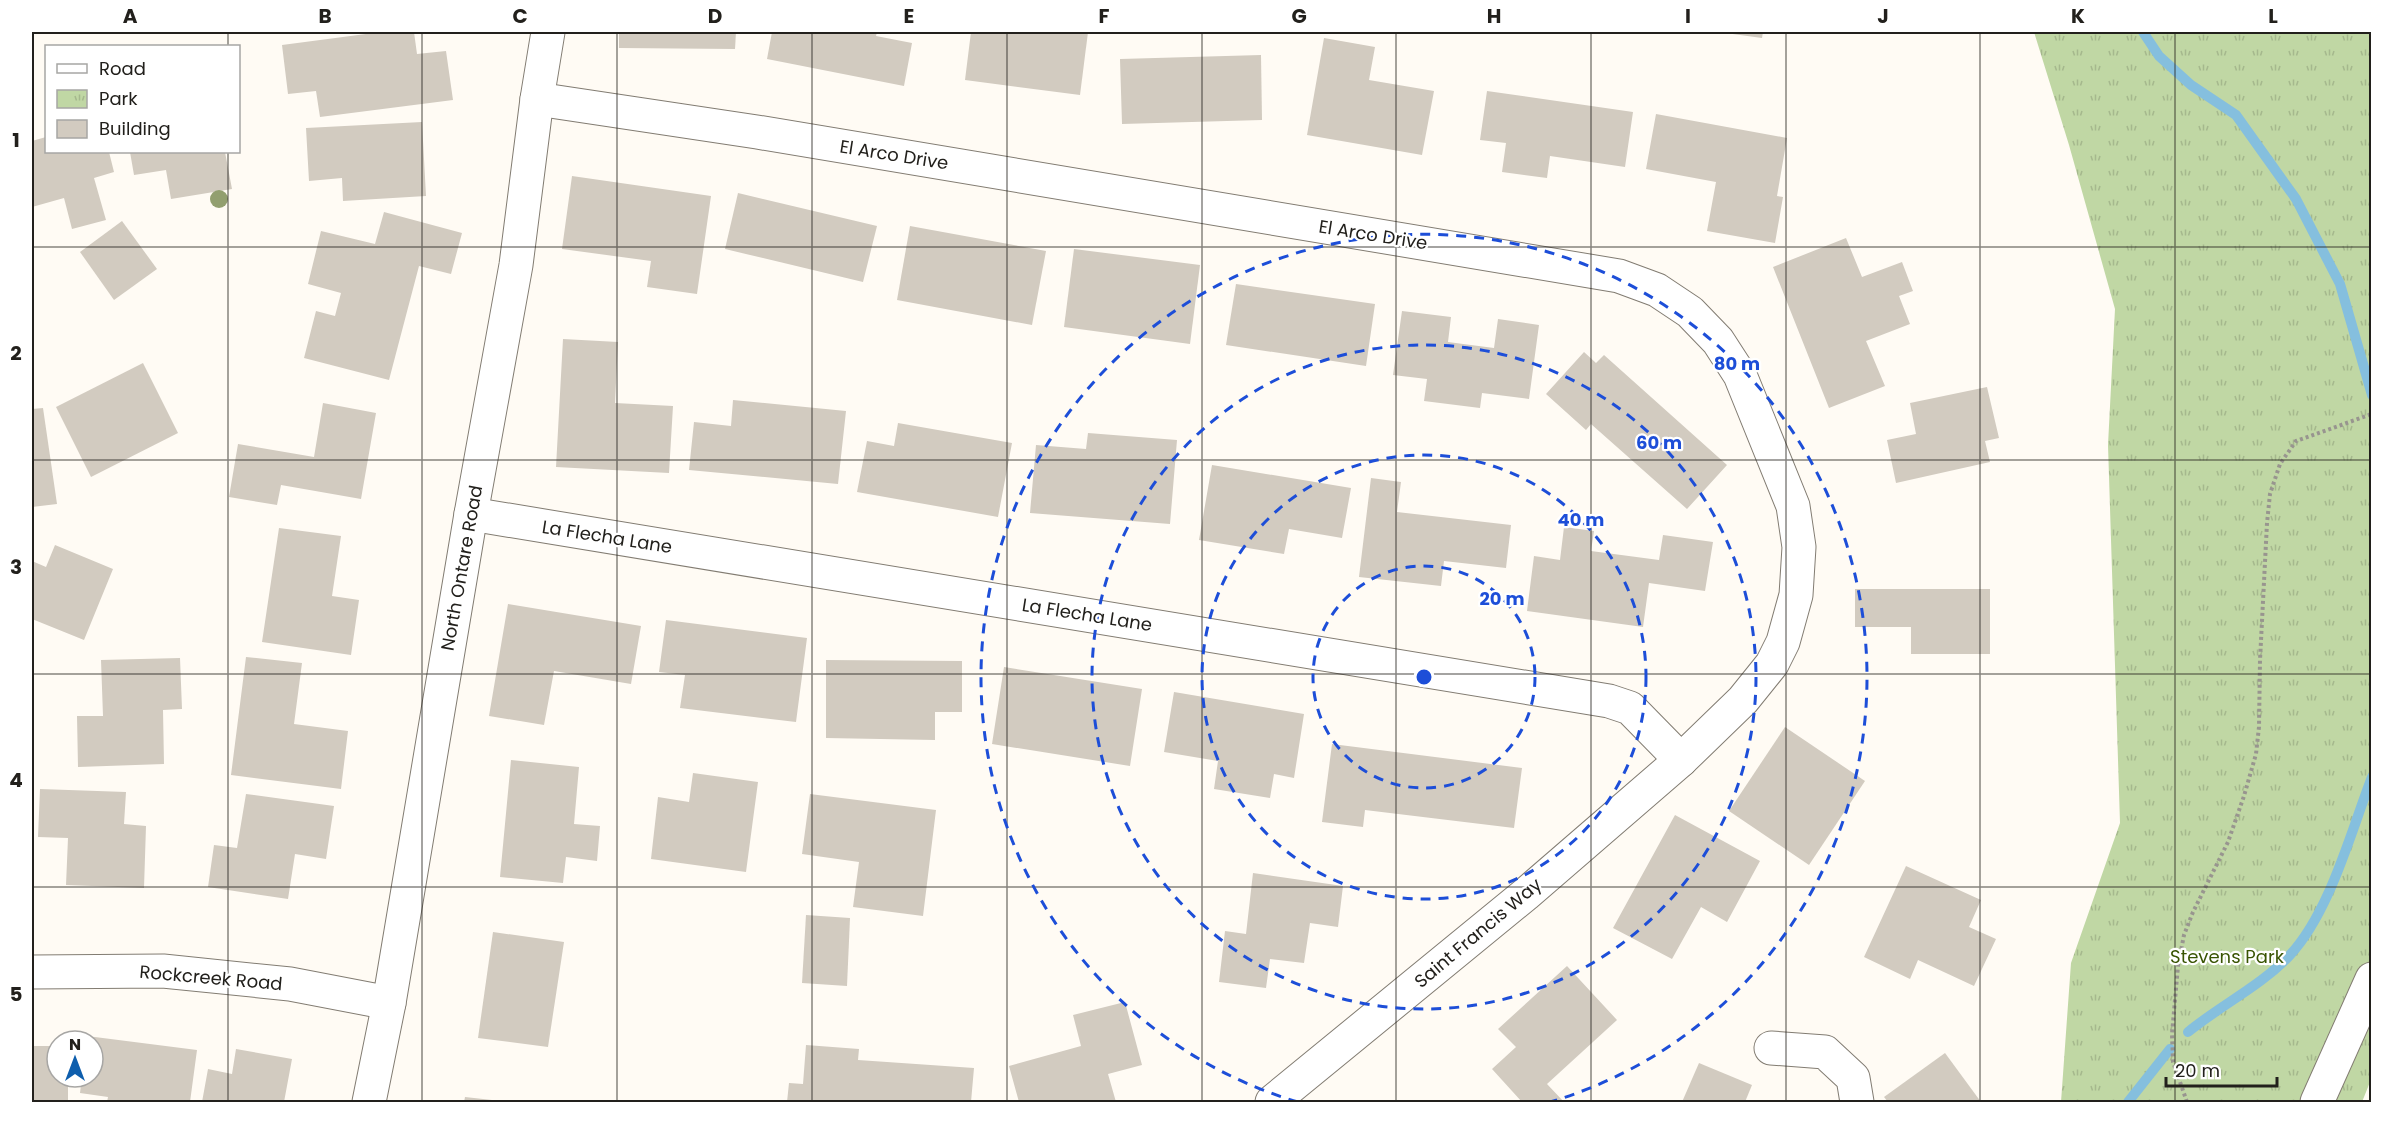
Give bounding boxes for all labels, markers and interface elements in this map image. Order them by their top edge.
text: A [123,2,138,30]
text: B [318,2,332,30]
text: C [512,2,528,30]
text: D [708,2,722,30]
text: E [904,2,914,30]
text: F [1099,2,1110,30]
text: G [1291,2,1307,30]
text: H [1487,2,1501,30]
text: I [1685,2,1691,30]
text: J [1877,2,1889,30]
text: K [2071,2,2085,30]
text: L [2268,2,2278,30]
legend [45,45,240,153]
text: Road [99,56,146,81]
text: Park [99,86,138,111]
text: Building [99,116,171,141]
text: 1 [12,126,20,154]
street label: El Arco Drive [838,134,950,175]
street label: El Arco Drive [1317,214,1429,255]
text: 2 [10,339,22,367]
text: 80 m [1714,351,1760,376]
text: 60 m [1636,430,1682,455]
street label: North Ontare Road [435,483,488,653]
text: 40 m [1558,507,1604,532]
street label: La Flecha Lane [540,514,674,559]
text: 3 [10,553,22,581]
text: 20 m [1480,586,1524,611]
street label: La Flecha Lane [1020,592,1154,637]
centre of rings [1414,667,1434,687]
text: 4 [9,766,23,794]
street label: Saint Francis Way [1409,872,1547,993]
park label: Stevens Park [2170,944,2285,969]
street label: Rockcreek Road [138,959,284,996]
text: 5 [10,980,23,1008]
north arrow [45,1029,105,1089]
text: N [69,1033,81,1056]
scale bar [2166,1050,2277,1088]
text: 20 m [2175,1058,2220,1083]

